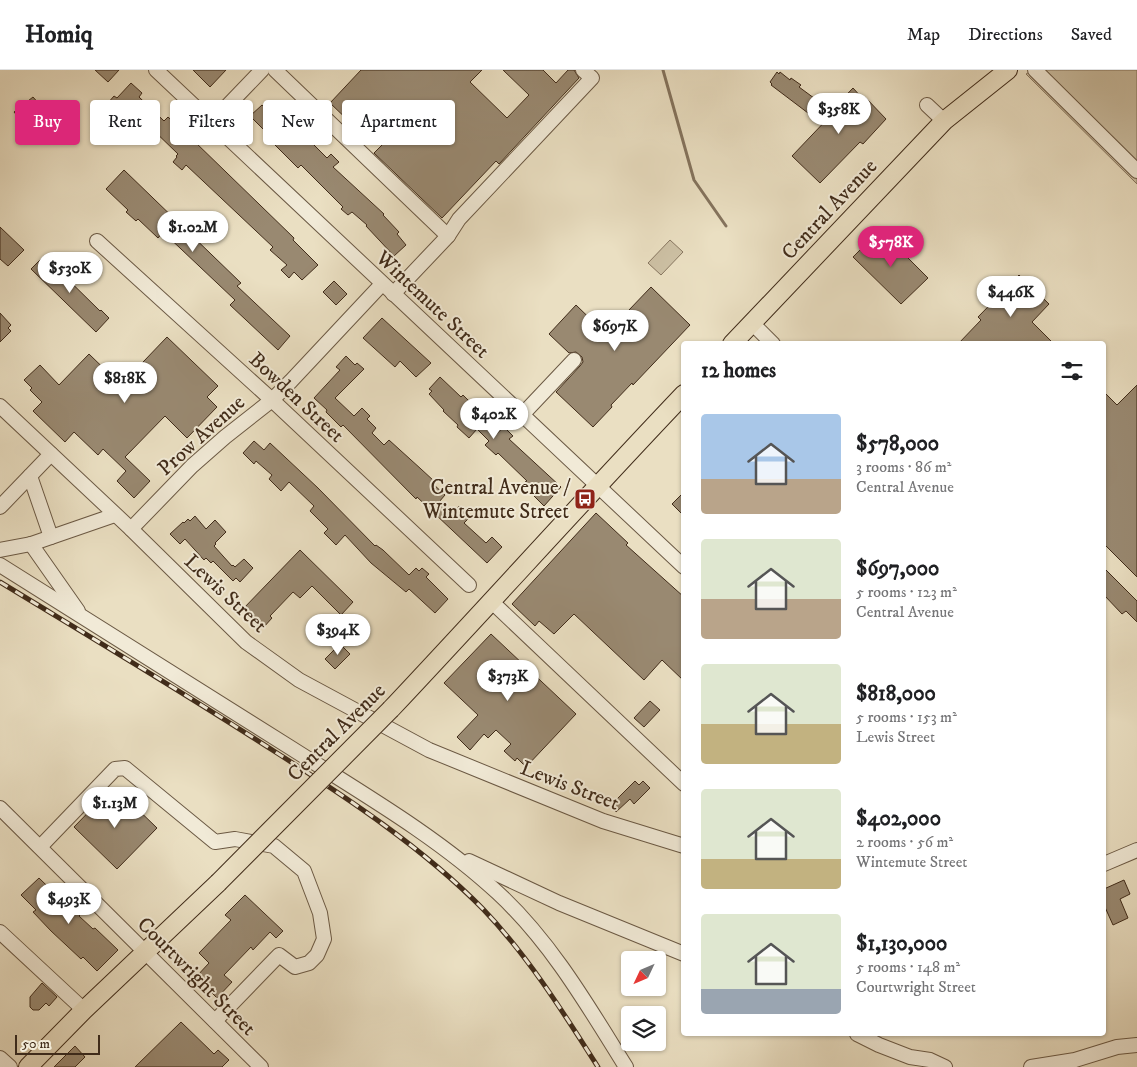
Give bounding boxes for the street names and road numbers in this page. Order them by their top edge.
street label: Central Avenue [776,154,883,265]
street label: Wintemute Street [369,245,495,364]
street label: Bowden Street [243,347,350,449]
street label: Prow Avenue [153,390,251,482]
street label: Lewis Street [178,549,272,639]
street label: Central Avenue [282,678,391,787]
street label: Lewis Street [517,755,623,817]
street label: Courtwright Street [131,912,261,1042]

